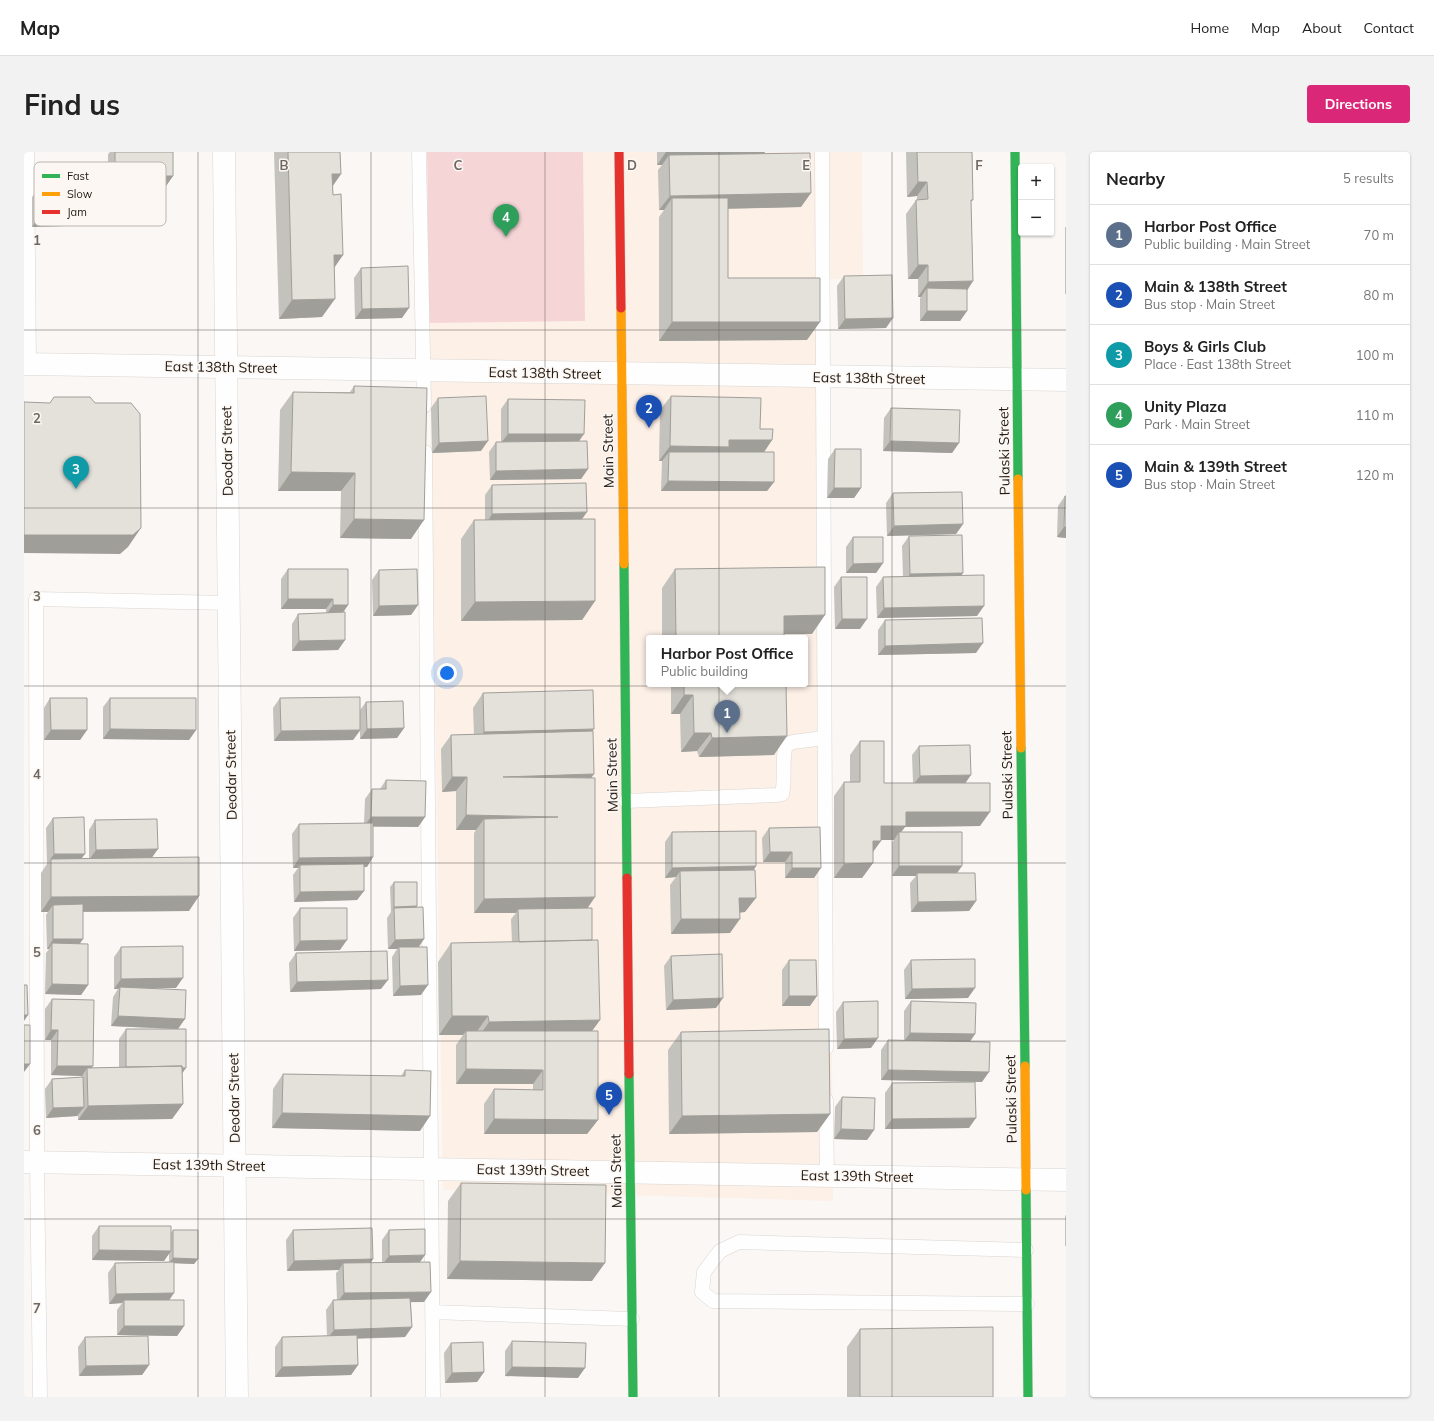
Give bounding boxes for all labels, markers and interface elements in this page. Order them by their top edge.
text: Map [20,16,60,40]
text: Home [1190,19,1229,37]
text: Map [1251,19,1280,37]
text: About [1302,19,1342,37]
text: Contact [1364,19,1414,37]
button: Directions [1307,85,1410,123]
text: Find us [24,87,120,122]
text: B [280,157,289,173]
text: C [454,157,463,173]
text: D [627,157,637,173]
text: E [802,157,810,173]
text: F [975,157,983,173]
legend [34,162,166,226]
map controls [1018,164,1054,236]
button: + [1018,164,1054,200]
text: Nearby [1106,168,1165,189]
text: Fast [67,169,89,183]
text: 5 results [1343,170,1394,186]
text: Slow [67,187,93,201]
button: − [1018,200,1054,236]
pin: 4 [493,204,519,237]
text: Jam [67,205,87,219]
text: Harbor Post Office [1144,217,1277,236]
text: 1 [1115,227,1123,243]
text: 70 m [1364,227,1394,243]
text: 1 [33,232,41,248]
text: Public building · Main Street [1144,236,1310,252]
text: Main & 138th Street [1144,277,1287,296]
text: 2 [1115,287,1123,303]
text: 80 m [1364,287,1394,303]
text: Bus stop · Main Street [1144,296,1275,312]
text: Boys & Girls Club [1144,337,1266,356]
text: 3 [1115,347,1123,363]
text: 100 m [1356,347,1394,363]
text: Place · East 138th Street [1144,356,1291,372]
street label: East 138th Street [165,357,278,377]
street label: East 138th Street [489,363,602,383]
street label: East 138th Street [813,368,926,388]
pin: 2 [636,395,662,428]
text: Unity Plaza [1144,397,1226,416]
street label: Deodar Street [217,406,237,496]
street label: Pulaski Street [994,406,1014,496]
text: 4 [1115,407,1123,423]
text: 110 m [1356,407,1394,423]
text: 2 [33,410,41,426]
street label: Main Street [598,414,618,488]
text: Park · Main Street [1144,416,1250,432]
pin: 3 [63,456,89,489]
text: Main & 139th Street [1144,457,1287,476]
text: 5 [1115,467,1123,483]
text: 120 m [1356,467,1394,483]
text: Bus stop · Main Street [1144,476,1275,492]
text: 3 [33,588,41,604]
popup [646,635,808,687]
text: Harbor Post Office [661,644,793,663]
your location [437,663,457,683]
text: Public building [661,663,748,679]
pin: 1 [714,700,740,733]
street label: Deodar Street [221,730,241,820]
street label: Pulaski Street [997,730,1017,820]
street label: Main Street [602,738,622,812]
text: 4 [33,766,41,782]
text: 5 [33,944,41,960]
street label: Deodar Street [224,1053,244,1143]
street label: Pulaski Street [1001,1054,1021,1144]
pin: 5 [596,1082,622,1115]
text: 6 [33,1122,41,1138]
street label: Main Street [606,1134,626,1208]
street label: East 139th Street [153,1155,266,1175]
street label: East 139th Street [477,1160,590,1180]
street label: East 139th Street [801,1166,914,1186]
text: 7 [33,1300,41,1316]

